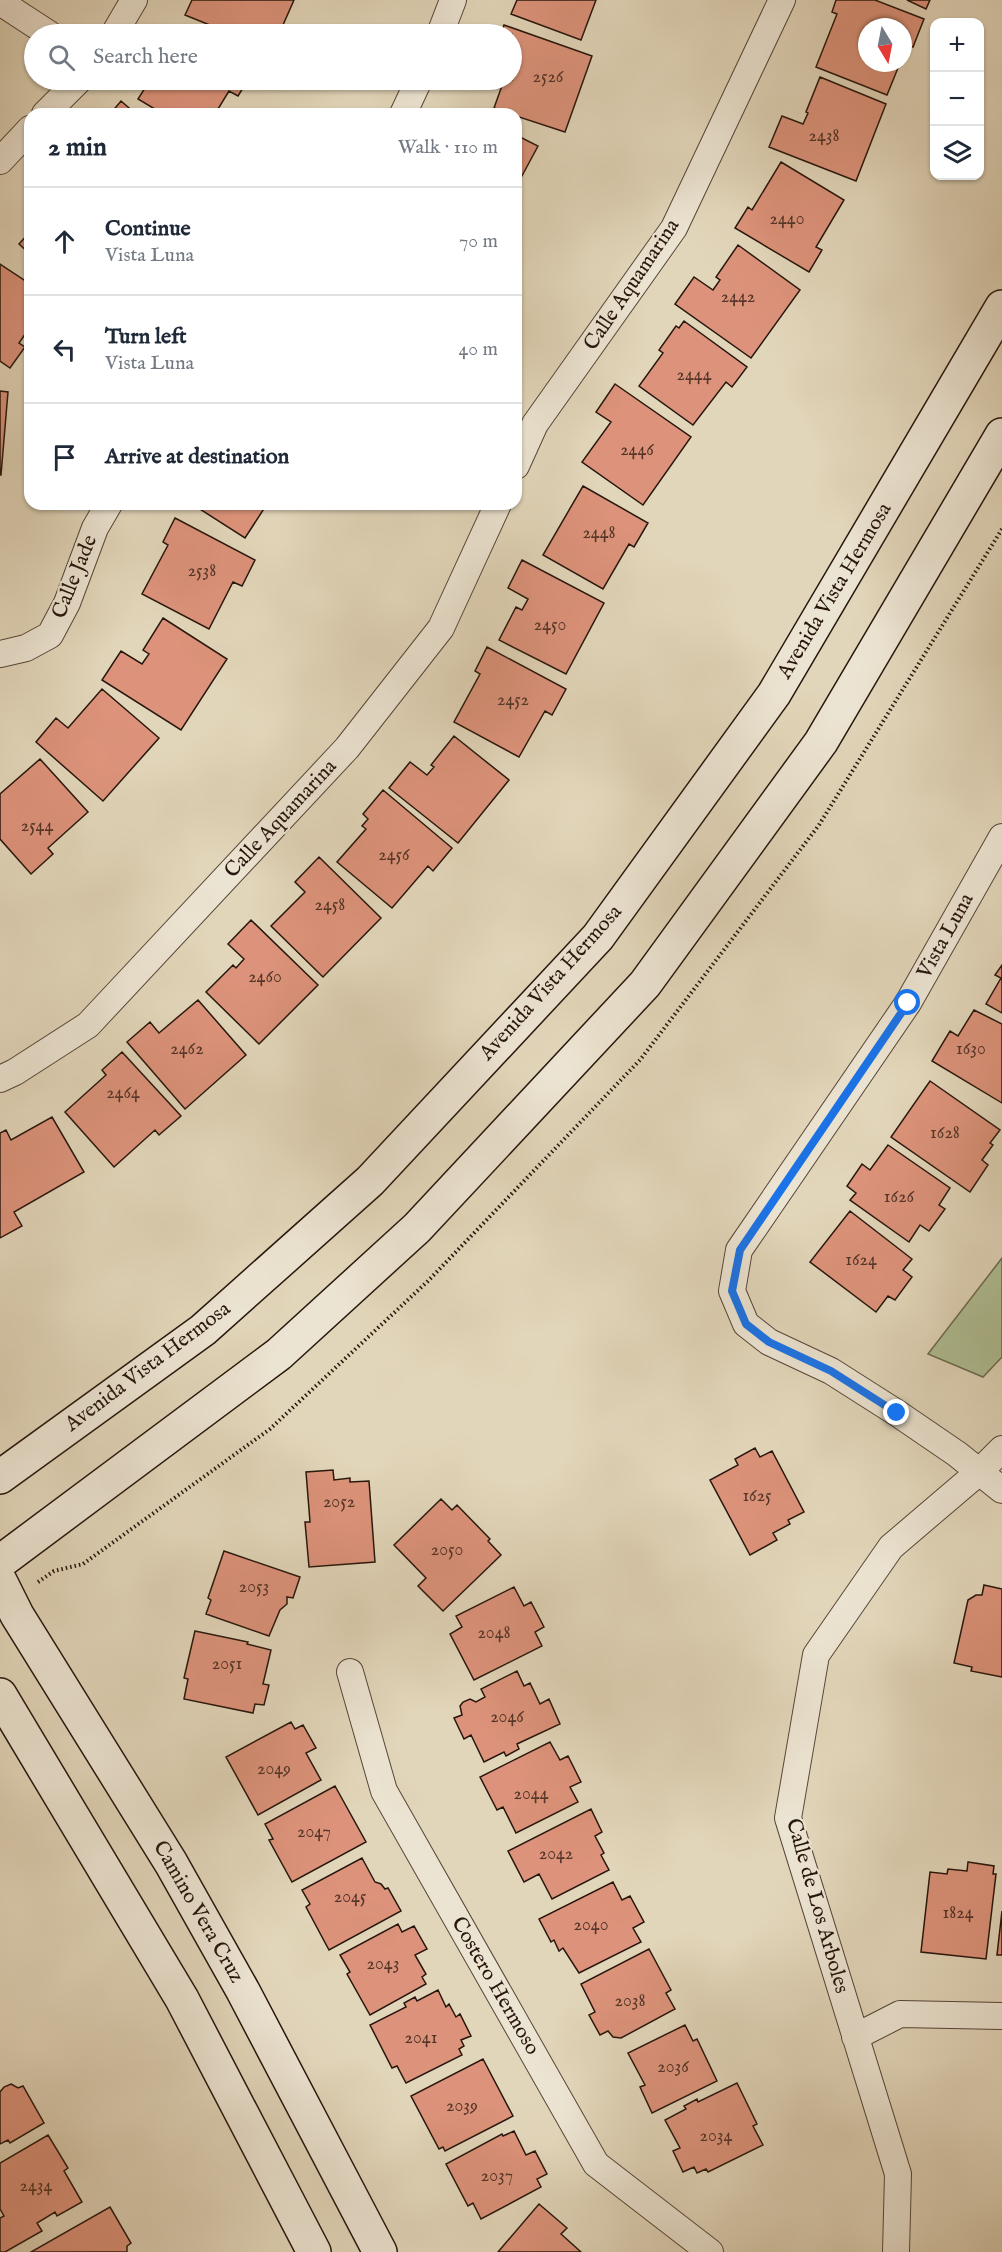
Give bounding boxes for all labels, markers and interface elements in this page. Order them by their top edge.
north arrow [858,18,912,72]
map controls [930,18,984,180]
button: + [930,18,984,72]
search box [24,24,522,90]
icon: search [45,41,78,74]
text: Search here [93,43,198,71]
house number: 2526 [533,66,564,89]
button: − [930,72,984,126]
house number: 2438 [808,125,840,148]
button: layers [930,126,984,180]
text: 2 min [48,131,107,164]
text: Walk · 110 m [398,135,498,160]
house number: 2440 [770,208,804,231]
street label: Calle Aquamarina [578,213,687,356]
text: Continue [105,215,191,243]
icon: ahead [48,225,81,258]
text: 70 m [459,229,498,254]
text: Vista Luna [105,243,194,268]
house number: 2442 [721,286,755,309]
text: Turn left [105,323,187,351]
icon: left [48,333,81,366]
text: 40 m [459,337,498,362]
text: Vista Luna [105,351,194,376]
house number: 2444 [677,364,712,387]
house number: 2446 [620,439,654,462]
icon: arrive [48,441,81,474]
text: Arrive at destination [105,443,289,471]
street label: Avenida Vista Hermosa [771,497,899,685]
house number: 2448 [582,522,616,545]
street label: Calle Jade [46,531,104,623]
house number: 2538 [188,560,216,583]
house number: 2450 [534,614,566,637]
house number: 2452 [497,689,529,712]
street label: Calle Aquamarina [219,753,344,884]
house number: 2544 [21,815,53,838]
house number: 2456 [378,844,410,867]
street label: Vista Luna [911,888,981,984]
house number: 2458 [315,894,345,917]
street label: Avenida Vista Hermosa [473,899,629,1067]
house number: 2460 [248,966,282,989]
route start [894,989,920,1015]
house number: 2462 [170,1038,204,1061]
house number: 1630 [956,1038,986,1061]
house number: 2464 [106,1082,140,1105]
house number: 1628 [930,1122,960,1145]
house number: 1626 [884,1186,915,1209]
house number: 1624 [845,1249,877,1272]
street label: Avenida Vista Hermosa [59,1295,237,1439]
route end [883,1399,909,1425]
house number: 1625 [742,1485,772,1508]
house number: 2052 [323,1491,355,1514]
house number: 2050 [431,1539,463,1562]
house number: 2053 [239,1576,269,1599]
house number: 2048 [477,1622,511,1645]
house number: 2051 [212,1653,242,1676]
house number: 2046 [490,1706,524,1729]
house number: 2049 [257,1758,291,1781]
house number: 2044 [514,1783,549,1806]
street label: Calle de Los Arboles [779,1815,855,1997]
house number: 2047 [297,1821,331,1844]
street label: Camino Vera Cruz [146,1836,250,1988]
house number: 2042 [539,1843,573,1866]
house number: 2045 [334,1886,367,1909]
house number: 1824 [942,1902,974,1925]
street label: Costero Hermoso [444,1912,546,2060]
house number: 2040 [574,1914,608,1937]
house number: 2043 [367,1953,399,1976]
house number: 2038 [614,1990,646,2013]
house number: 2041 [405,2027,437,2050]
house number: 2036 [657,2056,689,2079]
house number: 2039 [446,2095,478,2118]
house number: 2034 [700,2125,733,2148]
house number: 2037 [481,2165,513,2188]
house number: 2434 [20,2175,53,2198]

